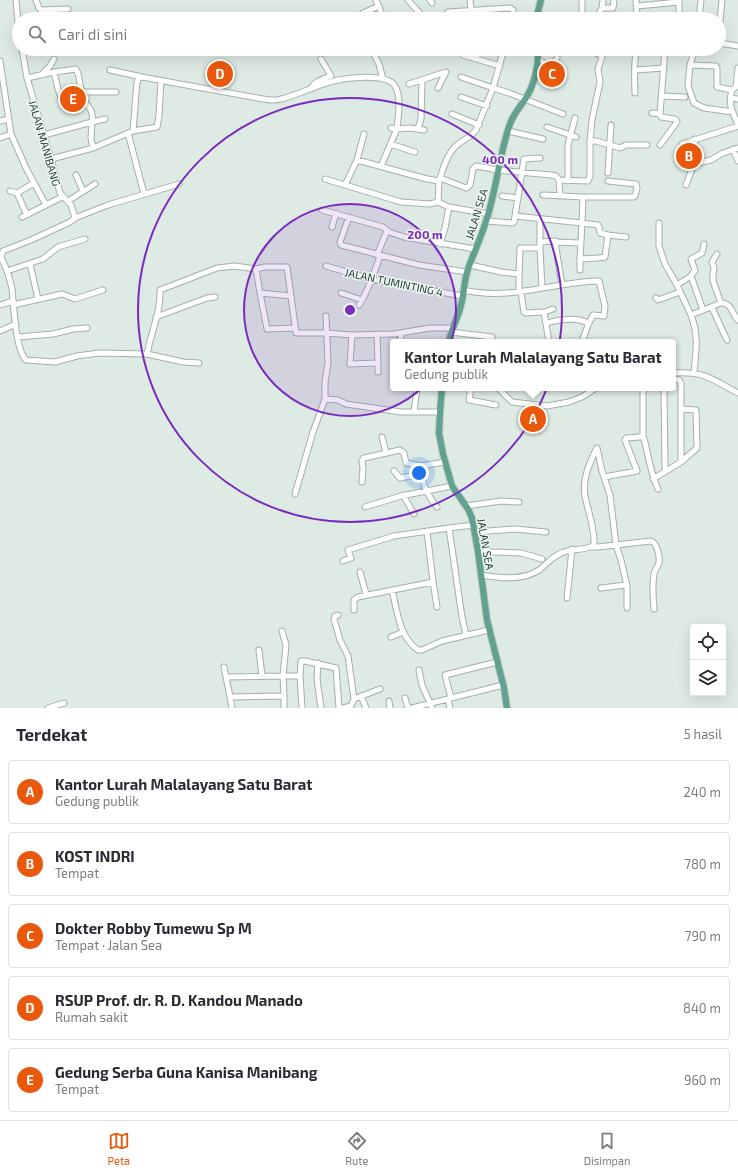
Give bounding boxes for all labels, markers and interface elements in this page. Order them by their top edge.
search box [12,12,726,56]
icon: search [26,23,48,45]
text: Cari di sini [58,25,127,43]
pin: D [207,59,233,89]
pin: C [539,59,565,89]
pin: E [60,84,86,114]
street label: JALAN MANIBANG [27,99,64,188]
pin: B [676,141,702,171]
text: 400 m [482,152,518,166]
street label: JALAN SEA [462,187,490,241]
text: 200 m [407,227,443,241]
street label: JALAN TUMINTING 4 [344,265,445,299]
centre of rings [343,303,357,317]
popup [390,339,676,391]
text: Kantor Lurah Malalayang Satu Barat [404,348,662,366]
text: Gedung publik [404,366,488,382]
pin: A [520,404,546,434]
your location [409,463,429,483]
street label: JALAN SEA [475,517,497,571]
map controls [690,624,726,696]
button: locate [690,624,726,660]
button: layers [690,660,726,696]
text: Terdekat [16,724,87,744]
text: 5 hasil [684,726,722,742]
text: Kantor Lurah Malalayang Satu Barat [55,775,312,793]
text: A [26,784,34,800]
text: 240 m [684,784,721,800]
text: Gedung publik [55,793,139,809]
text: KOST INDRI [55,847,135,865]
text: B [26,856,34,872]
text: 780 m [684,856,721,872]
text: Tempat [55,865,99,881]
text: Dokter Robby Tumewu Sp M [55,919,252,937]
text: C [26,928,34,944]
text: 790 m [685,928,721,944]
text: Tempat · Jalan Sea [55,937,162,953]
text: RSUP Prof. dr. R. D. Kandou Manado [55,991,303,1009]
text: D [26,1000,34,1016]
text: 840 m [683,1000,721,1016]
text: Rumah sakit [55,1009,128,1025]
text: Gedung Serba Guna Kanisa Manibang [55,1063,317,1081]
text: E [26,1072,34,1088]
text: 960 m [684,1072,721,1088]
text: Tempat [55,1081,99,1097]
tab: Peta [108,1130,130,1167]
tab: Rute [345,1130,368,1167]
tab: Disimpan [584,1130,630,1167]

